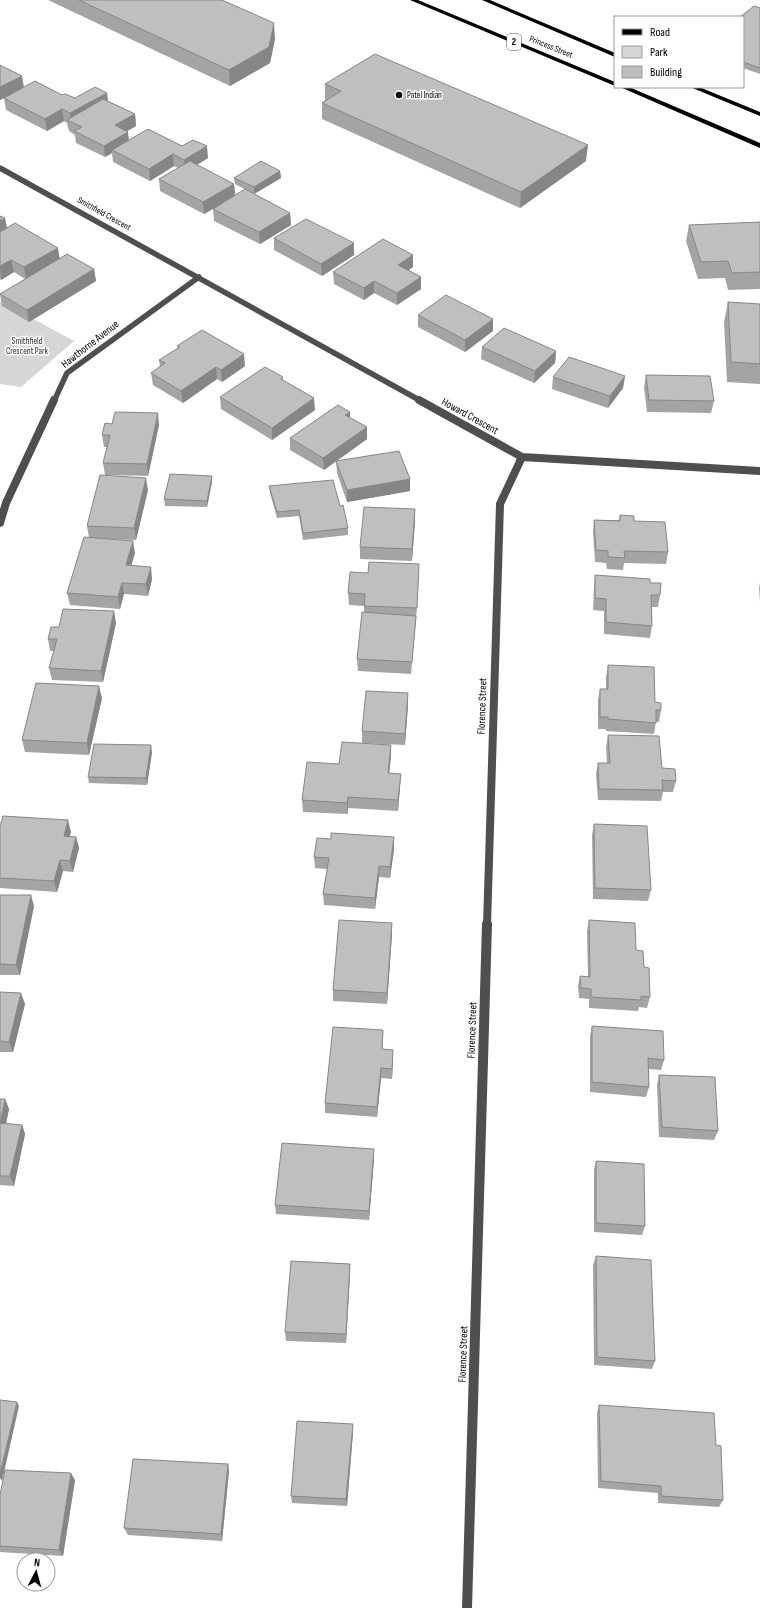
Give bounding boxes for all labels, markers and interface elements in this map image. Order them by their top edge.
legend [614,16,744,88]
text: Road [650,25,670,40]
street label: Princess Street [528,33,575,61]
road number: 2 [507,34,521,50]
text: Park [650,45,668,60]
text: Building [650,65,682,80]
marker: Patel Indian [394,90,404,100]
place label: Patel Indian [407,90,442,101]
street label: Smithfield Crescent [75,195,133,233]
street label: Hawthorne Avenue [59,317,121,371]
park label: Smithfield Crescent Park [6,336,49,357]
street label: Howard Crescent [439,395,501,437]
street label: Florence Street [475,677,490,735]
street label: Florence Street [465,1001,480,1059]
street label: Florence Street [456,1325,471,1383]
north arrow [16,1552,56,1592]
text: N [33,1556,41,1569]

